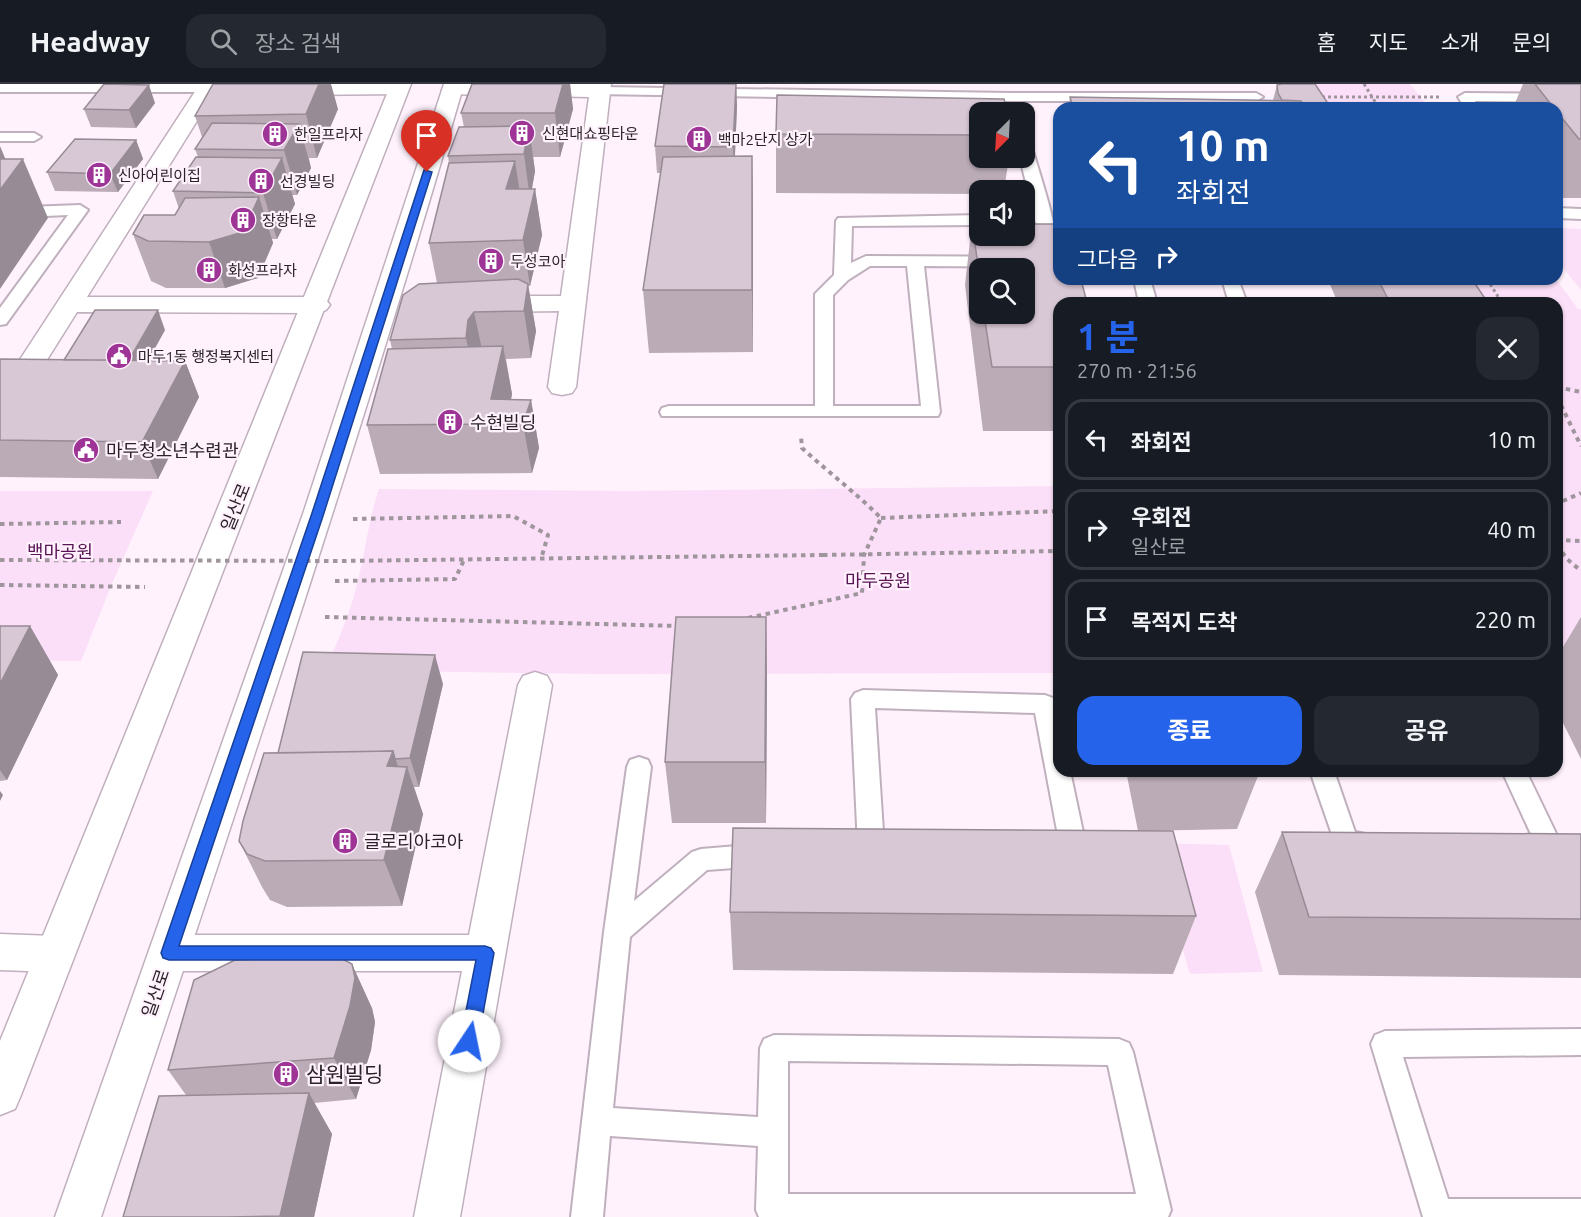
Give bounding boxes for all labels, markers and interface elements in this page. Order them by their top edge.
search box [186,14,606,68]
icon: search [207,25,240,58]
text: Headway [30,26,150,57]
text: 장소 검색 [255,30,341,55]
text: 홈 [1317,30,1336,54]
text: 지도 [1369,30,1408,54]
text: 소개 [1441,30,1479,54]
text: 문의 [1512,30,1551,54]
north arrow [969,102,1035,168]
map controls [969,102,1035,324]
pin [401,110,452,172]
building icon: 신현대쇼핑타운 [507,118,537,148]
building icon: 한일프라자 [260,119,290,149]
icon: arrive [410,119,443,152]
text: 10 m [1176,122,1270,169]
building icon: 백마2단지 상가 [684,124,714,154]
place label: 신현대쇼핑타운 [542,125,639,142]
place label: 한일프라자 [294,126,363,143]
icon: left [1077,126,1155,204]
place label: 백마2단지 상가 [718,131,813,148]
building icon: 신아어린이집 [84,160,114,190]
building icon: 선경빌딩 [246,166,276,196]
place label: 신아어린이집 [118,167,201,184]
place label: 선경빌딩 [280,173,335,190]
text: 좌회전 [1176,177,1251,207]
button: sound [969,180,1035,246]
building icon: 장항타운 [228,205,258,235]
place label: 장항타운 [262,212,317,229]
icon: right [1150,240,1183,273]
building icon: 두성코아 [476,246,506,276]
text: 그다음 [1077,246,1138,271]
place label: 두성코아 [510,253,565,270]
building icon: 화성프라자 [194,255,224,285]
button: search [969,258,1035,324]
place label: 화성프라자 [228,262,297,279]
text: 1 분 [1077,316,1139,357]
button: close [1476,317,1539,380]
public building icon: 마두1동 행정복지센터 [104,341,134,371]
place label: 마두1동 행정복지센터 [138,348,274,365]
text: 270 m · 21:56 [1077,359,1197,382]
building icon: 수현빌딩 [435,407,465,437]
place label: 수현빌딩 [470,412,536,432]
icon: left [1080,423,1113,456]
text: 10 m [1487,427,1536,452]
text: 좌회전 [1131,429,1192,454]
public building icon: 마두청소년수련관 [71,435,101,465]
place label: 마두청소년수련관 [106,440,239,460]
street label: 일산로 [216,480,254,534]
text: 우회전 [1131,504,1192,529]
icon: right [1080,513,1113,546]
text: 40 m [1487,517,1536,542]
text: 일산로 [1131,535,1186,558]
park label: 백마공원 [27,541,93,561]
park label: 마두공원 [845,570,911,590]
icon: arrive [1080,603,1113,636]
text: 220 m [1475,607,1536,632]
text: 목적지 도착 [1131,609,1237,634]
button: 종료 [1077,696,1302,765]
button: 공유 [1314,696,1539,765]
building icon: 글로리아코아 [330,826,360,856]
place label: 글로리아코아 [364,831,464,851]
street label: 일산로 [137,966,173,1020]
position arrow [437,1009,501,1073]
building icon: 삼원빌딩 [271,1059,301,1089]
place label: 삼원빌딩 [306,1062,383,1086]

